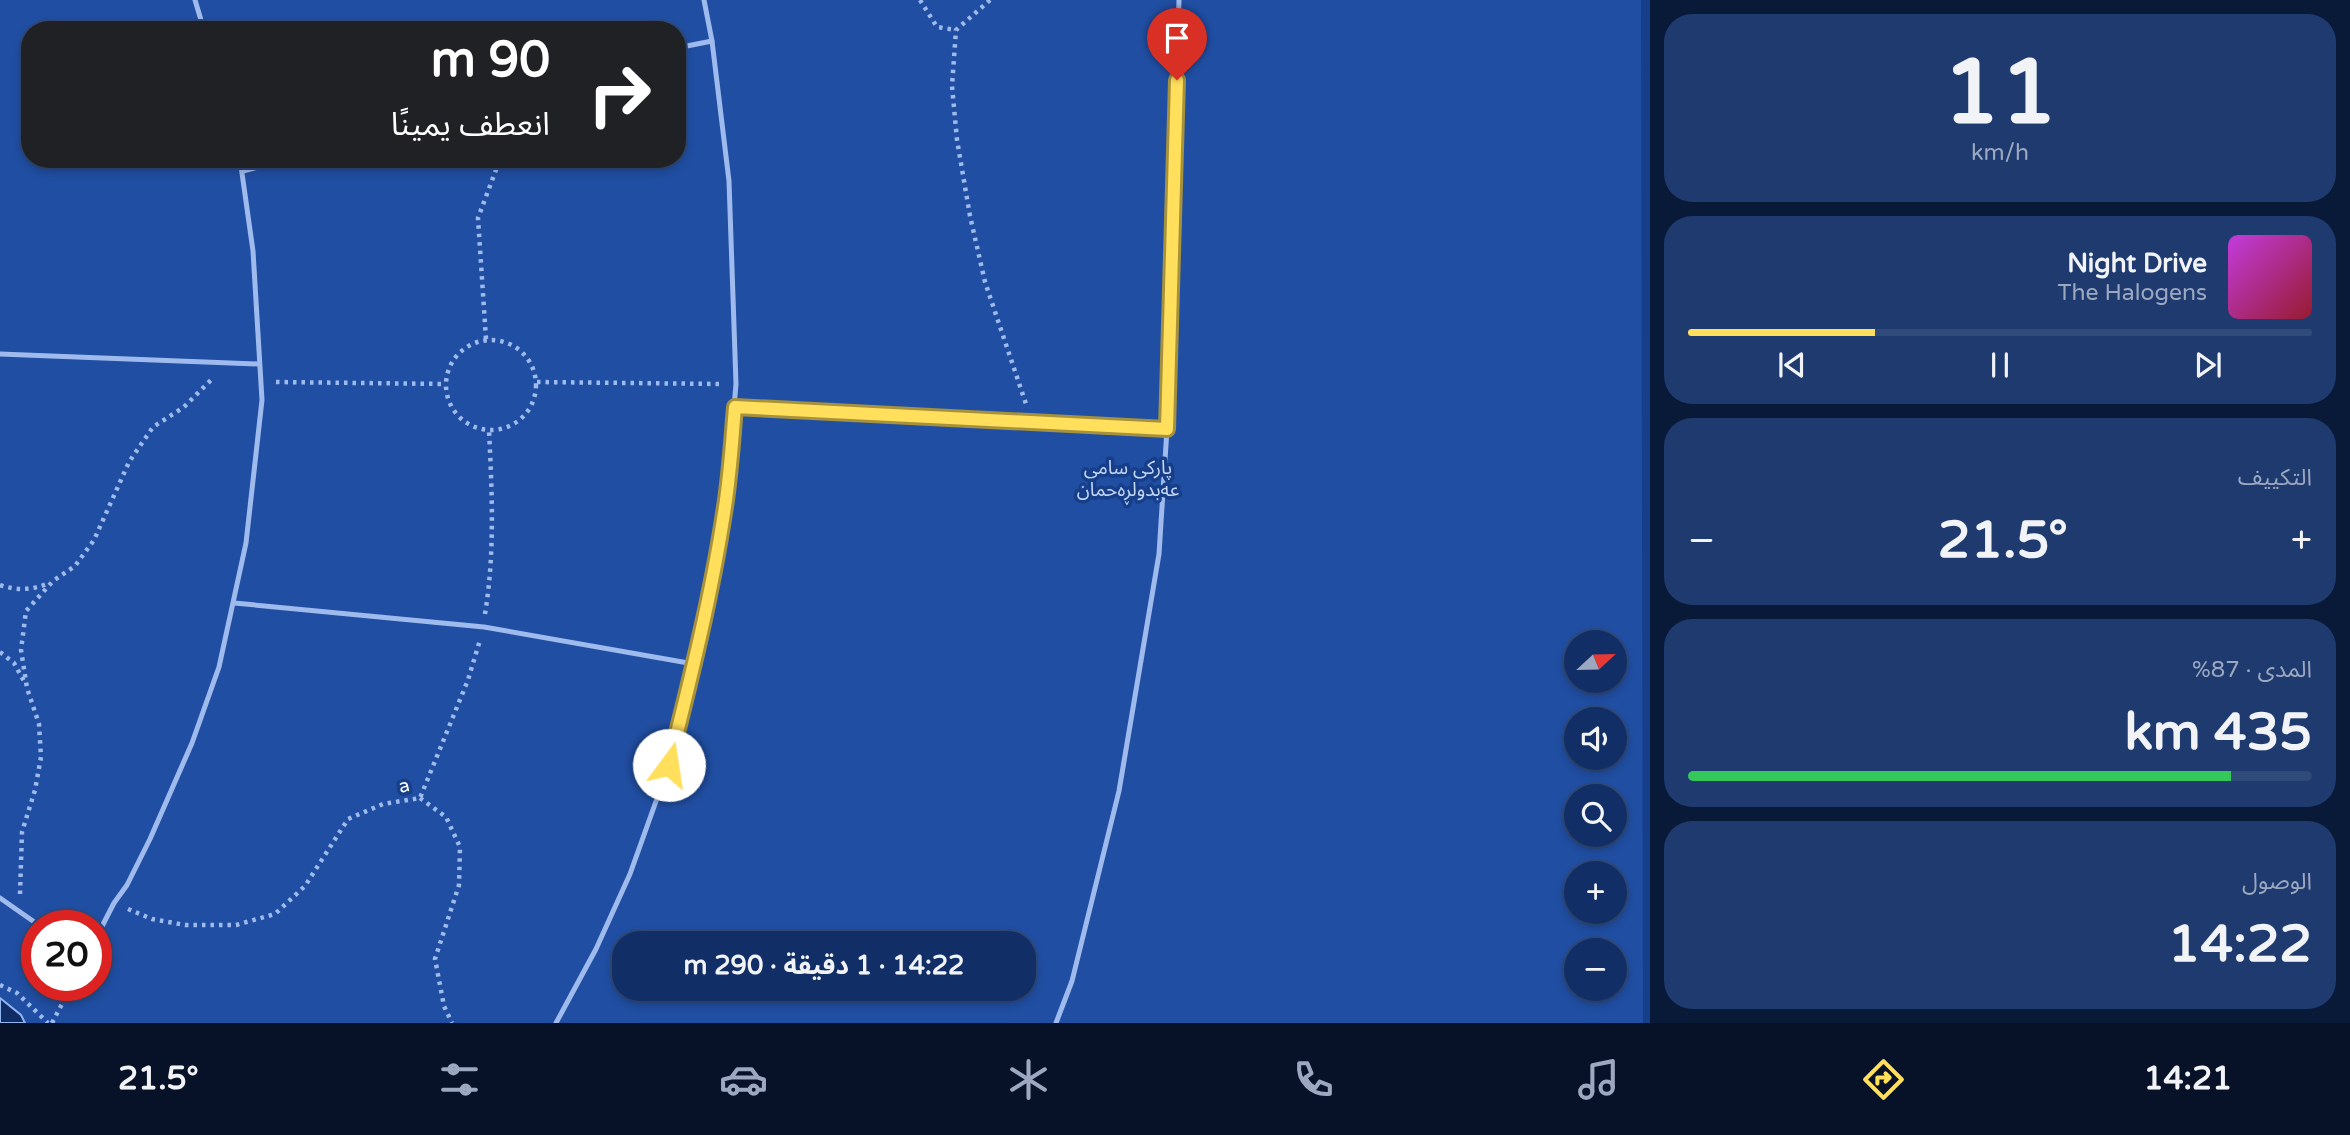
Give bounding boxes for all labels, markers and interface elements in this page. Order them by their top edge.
pin [1147,8,1207,80]
icon: arrive [1158,19,1196,57]
text: 90 m [431,31,550,90]
text: 11 [1943,38,2057,148]
icon: right [574,49,665,140]
text: انعطف يمينًا [391,106,550,144]
text: km/h [1971,139,2029,167]
text: Night Drive [2067,248,2207,279]
text: The Halogens [2058,279,2207,307]
icon: previous [1773,346,1811,384]
icon: pause [1981,346,2019,384]
icon: next [2189,346,2227,384]
park label: پارکی سامی عەبدولڕەحمان [1077,457,1179,505]
text: التكييف [2238,464,2312,492]
text: 21.5° [1938,509,2068,572]
text: − [1688,518,1715,564]
text: + [2291,518,2312,564]
north arrow [1564,630,1628,693]
map controls [1564,630,1627,1001]
text: المدى · 87% [2192,656,2312,684]
text: 435 km [2124,701,2312,764]
button: sound [1564,707,1627,770]
position arrow [632,728,706,802]
street label: a [397,774,412,798]
button: search [1564,784,1627,847]
button: + [1564,861,1627,924]
text: الوصول [2242,868,2312,896]
speed limit sign: 20 [21,910,112,1001]
text: 14:22 [2168,913,2312,976]
button: − [1564,938,1627,1001]
text: 14:22 · 1 دقيقة · 290 m [684,950,964,981]
icon: filters [435,1055,484,1104]
icon: car [719,1055,768,1104]
icon: climate [1004,1055,1053,1104]
icon: phone [1289,1055,1338,1104]
icon: music [1574,1055,1623,1104]
icon: directions [1859,1055,1908,1104]
text: 21.5° [118,1060,199,1098]
text: 14:21 [2143,1060,2232,1098]

